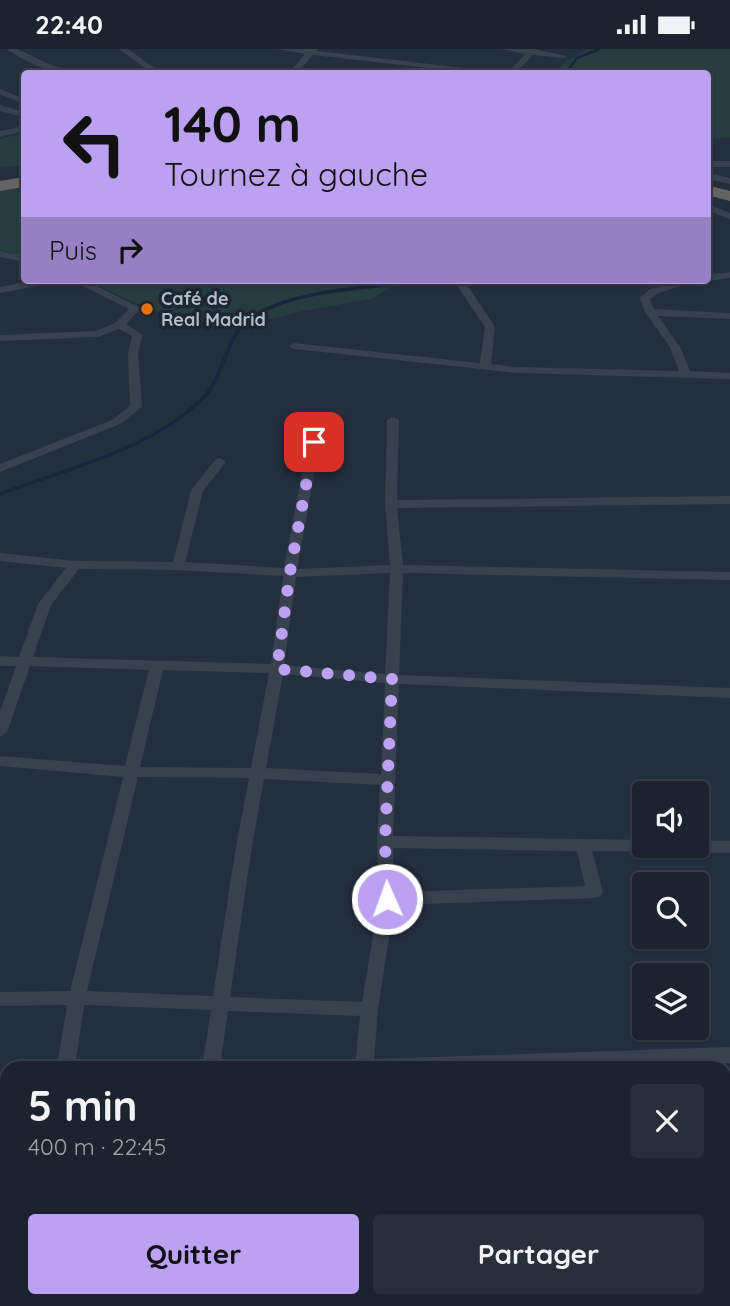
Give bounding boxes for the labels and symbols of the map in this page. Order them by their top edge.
place label: Café de Real Madrid [161,287,266,331]
marker: Café de Real Madrid [139,301,155,317]
pin [284,412,344,472]
position arrow [350,862,424,936]

